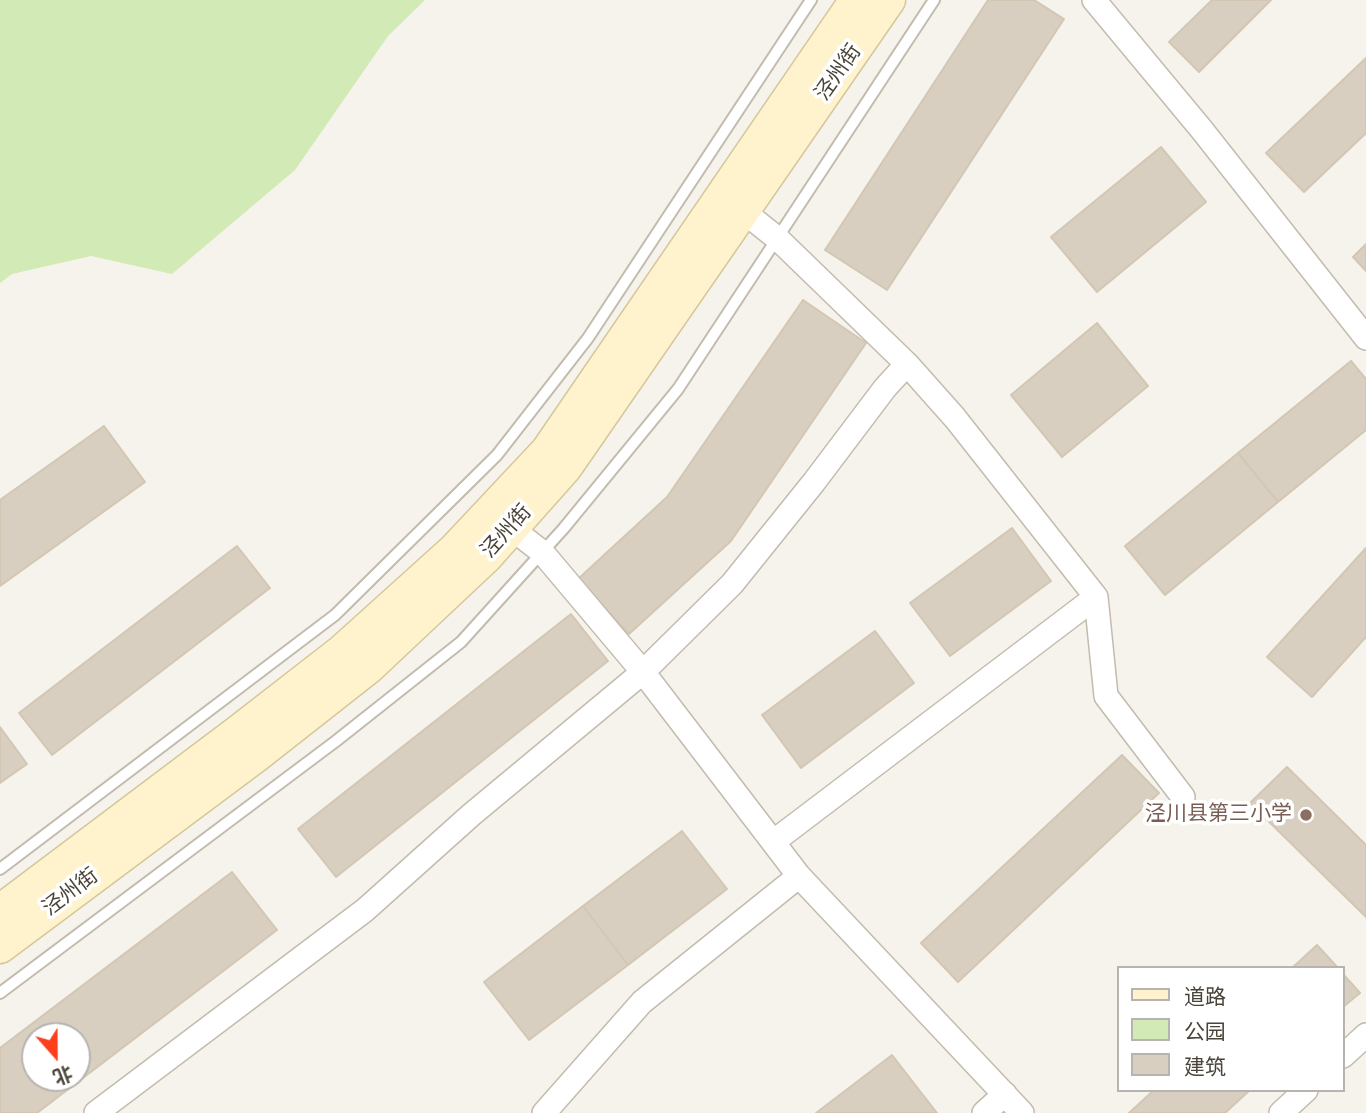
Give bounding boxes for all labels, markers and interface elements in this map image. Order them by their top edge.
street label: 泾州街 [811,40,867,106]
street label: 泾州街 [477,500,537,564]
place label: 泾川县第三小学 [1145,802,1292,828]
marker: 泾川县第三小学 [1298,807,1314,823]
street label: 泾州街 [38,864,104,922]
legend [1118,966,1345,1092]
text: 道路 [1184,985,1226,1009]
text: 公园 [1184,1020,1226,1044]
north arrow [21,1022,91,1092]
text: 建筑 [1184,1055,1226,1079]
text: 北 [50,1061,76,1089]

